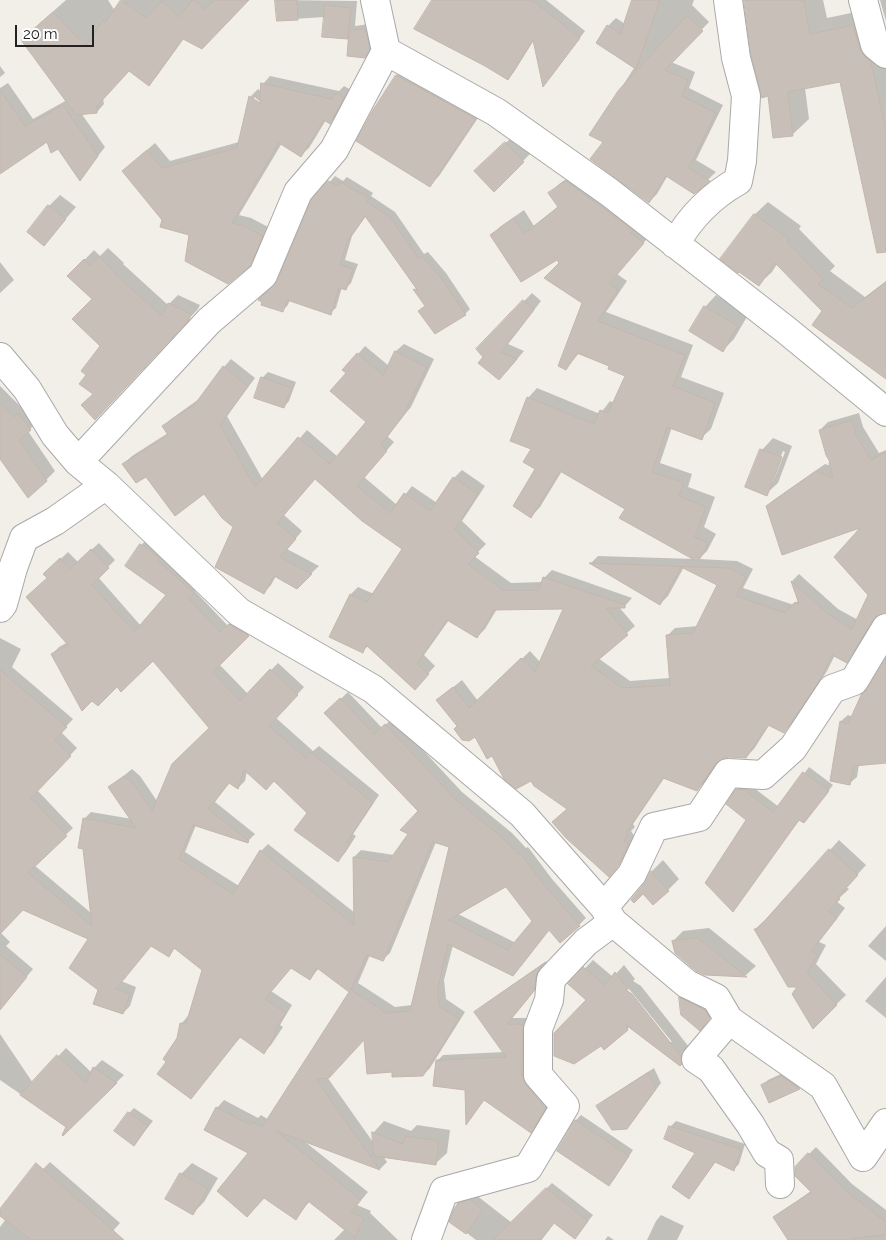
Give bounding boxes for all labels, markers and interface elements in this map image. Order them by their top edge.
scale bar [18,15,96,47]
text: 20 m [23,25,58,43]

